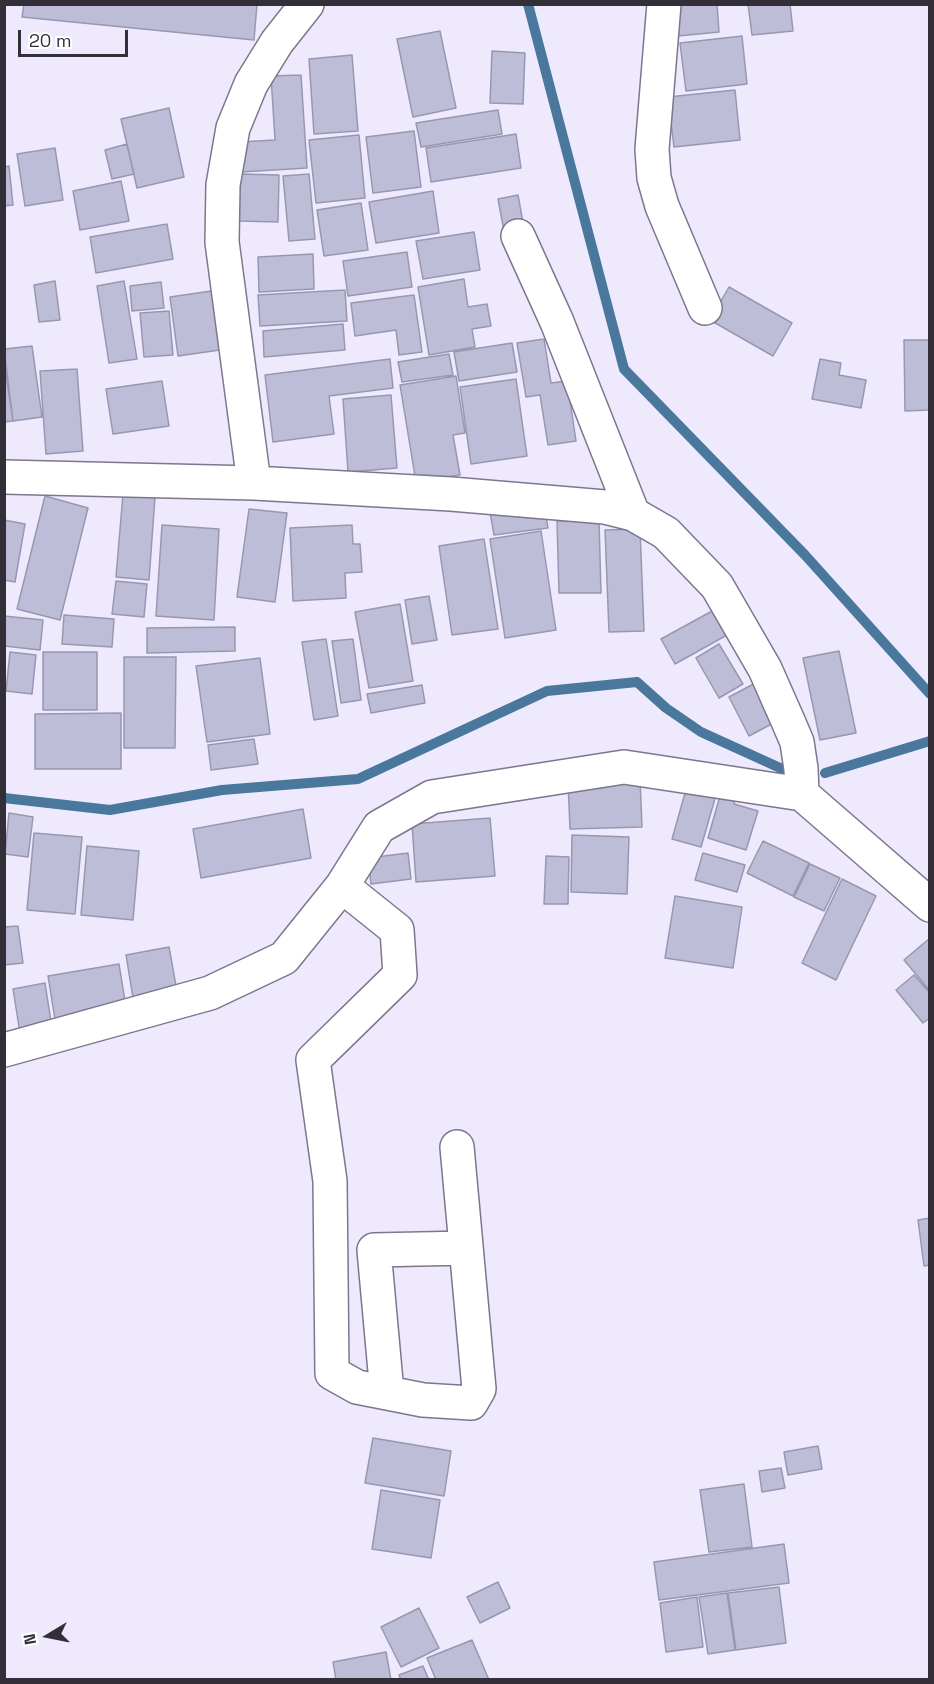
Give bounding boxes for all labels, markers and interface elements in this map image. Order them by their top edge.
scale bar [21,18,130,56]
text: 20 m [29,29,72,52]
north arrow [18,1606,78,1666]
text: N [19,1632,41,1646]

